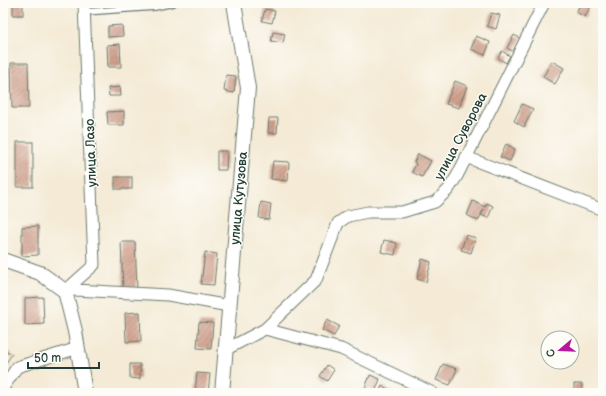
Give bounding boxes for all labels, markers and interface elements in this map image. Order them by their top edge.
street label: улица Суворова [431,90,491,183]
street label: улица Лазо [82,118,100,187]
street label: улица Кутузова [227,151,251,245]
north arrow [540,330,580,370]
scale bar [28,344,99,370]
text: С [544,347,558,359]
text: 50 m [34,351,61,366]

